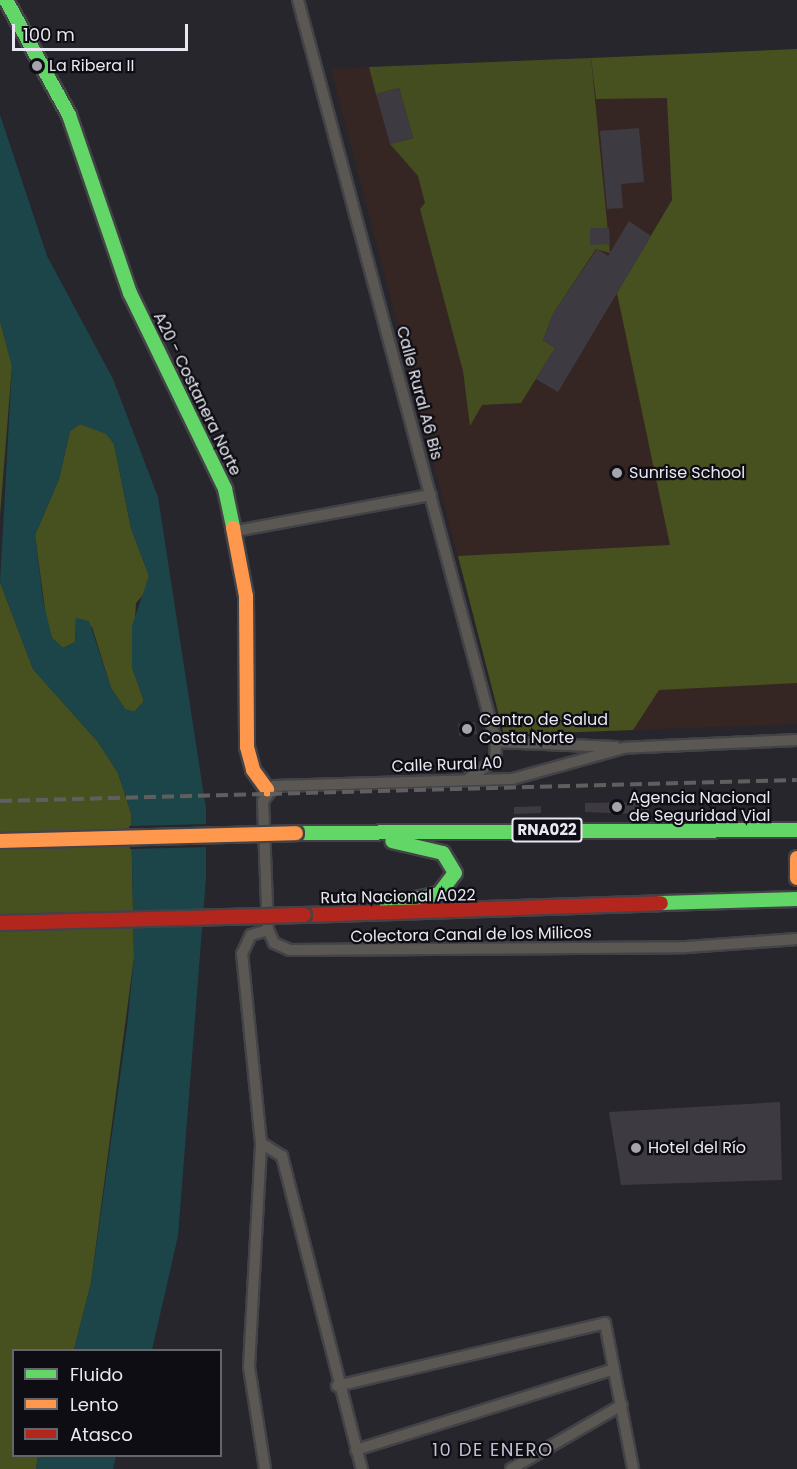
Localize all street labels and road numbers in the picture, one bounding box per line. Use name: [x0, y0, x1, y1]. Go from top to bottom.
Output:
street label: A20 - Costanera Norte: [149, 309, 245, 479]
street label: Calle Rural A6 Bis: [392, 324, 446, 462]
street label: Calle Rural A0: [391, 753, 503, 777]
road number: RNA022: [511, 818, 583, 842]
street label: Ruta Nacional A022: [320, 886, 476, 908]
street label: Colectora Canal de los Milicos: [350, 923, 592, 947]

